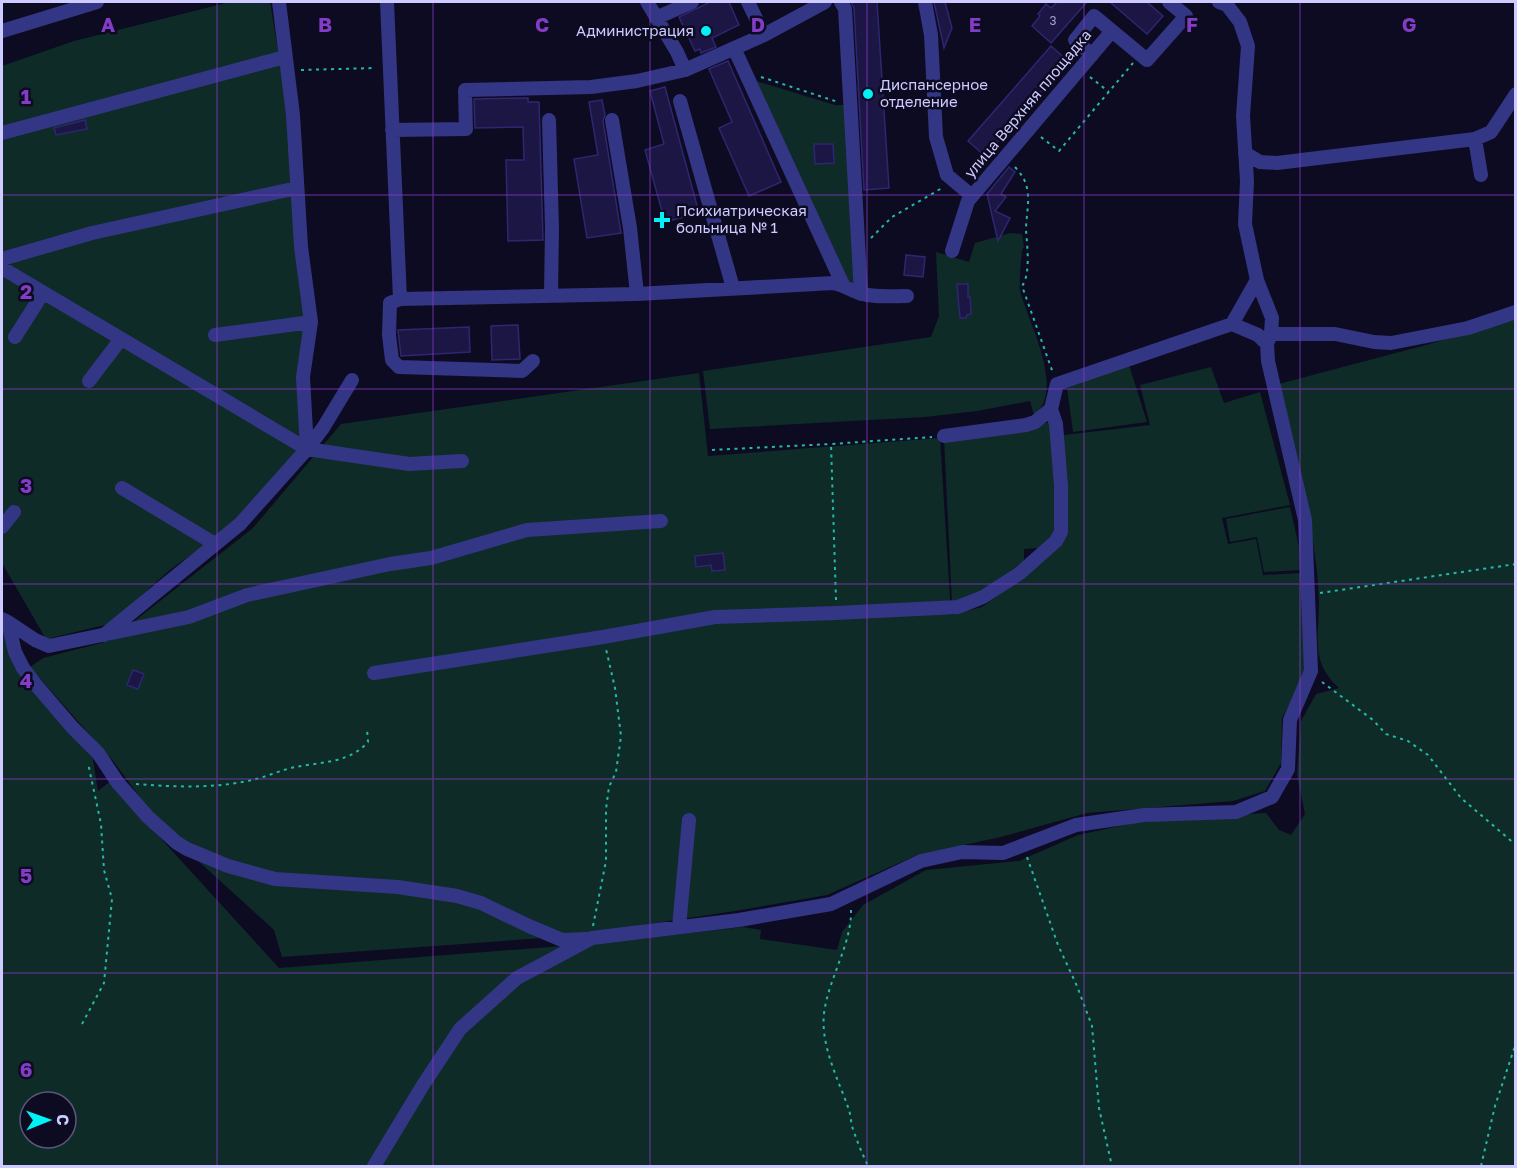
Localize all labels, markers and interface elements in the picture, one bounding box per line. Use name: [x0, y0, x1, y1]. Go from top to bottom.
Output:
text: A: [101, 12, 115, 36]
text: B: [318, 12, 332, 36]
text: C: [535, 12, 549, 36]
text: D: [751, 12, 765, 36]
text: E: [969, 12, 981, 36]
text: F: [1186, 12, 1198, 36]
text: G: [1402, 12, 1416, 36]
house number: 3: [1049, 13, 1057, 28]
place label: Администрация: [576, 21, 694, 39]
marker: Администрация: [699, 24, 713, 38]
street label: улица Верхняя площадка: [960, 26, 1094, 181]
place label: Диспансерное отделение: [880, 75, 988, 110]
text: 1: [21, 84, 31, 108]
marker: Диспансерное отделение: [861, 87, 875, 101]
place label: Психиатрическая больница № 1: [676, 201, 807, 236]
marker: Психиатрическая больница № 1: [653, 211, 671, 229]
text: 2: [20, 279, 32, 303]
text: 3: [20, 473, 32, 497]
text: 4: [20, 668, 32, 692]
text: 5: [20, 863, 32, 887]
text: 6: [20, 1057, 32, 1081]
north arrow: [18, 1090, 78, 1150]
text: С: [53, 1114, 73, 1126]

